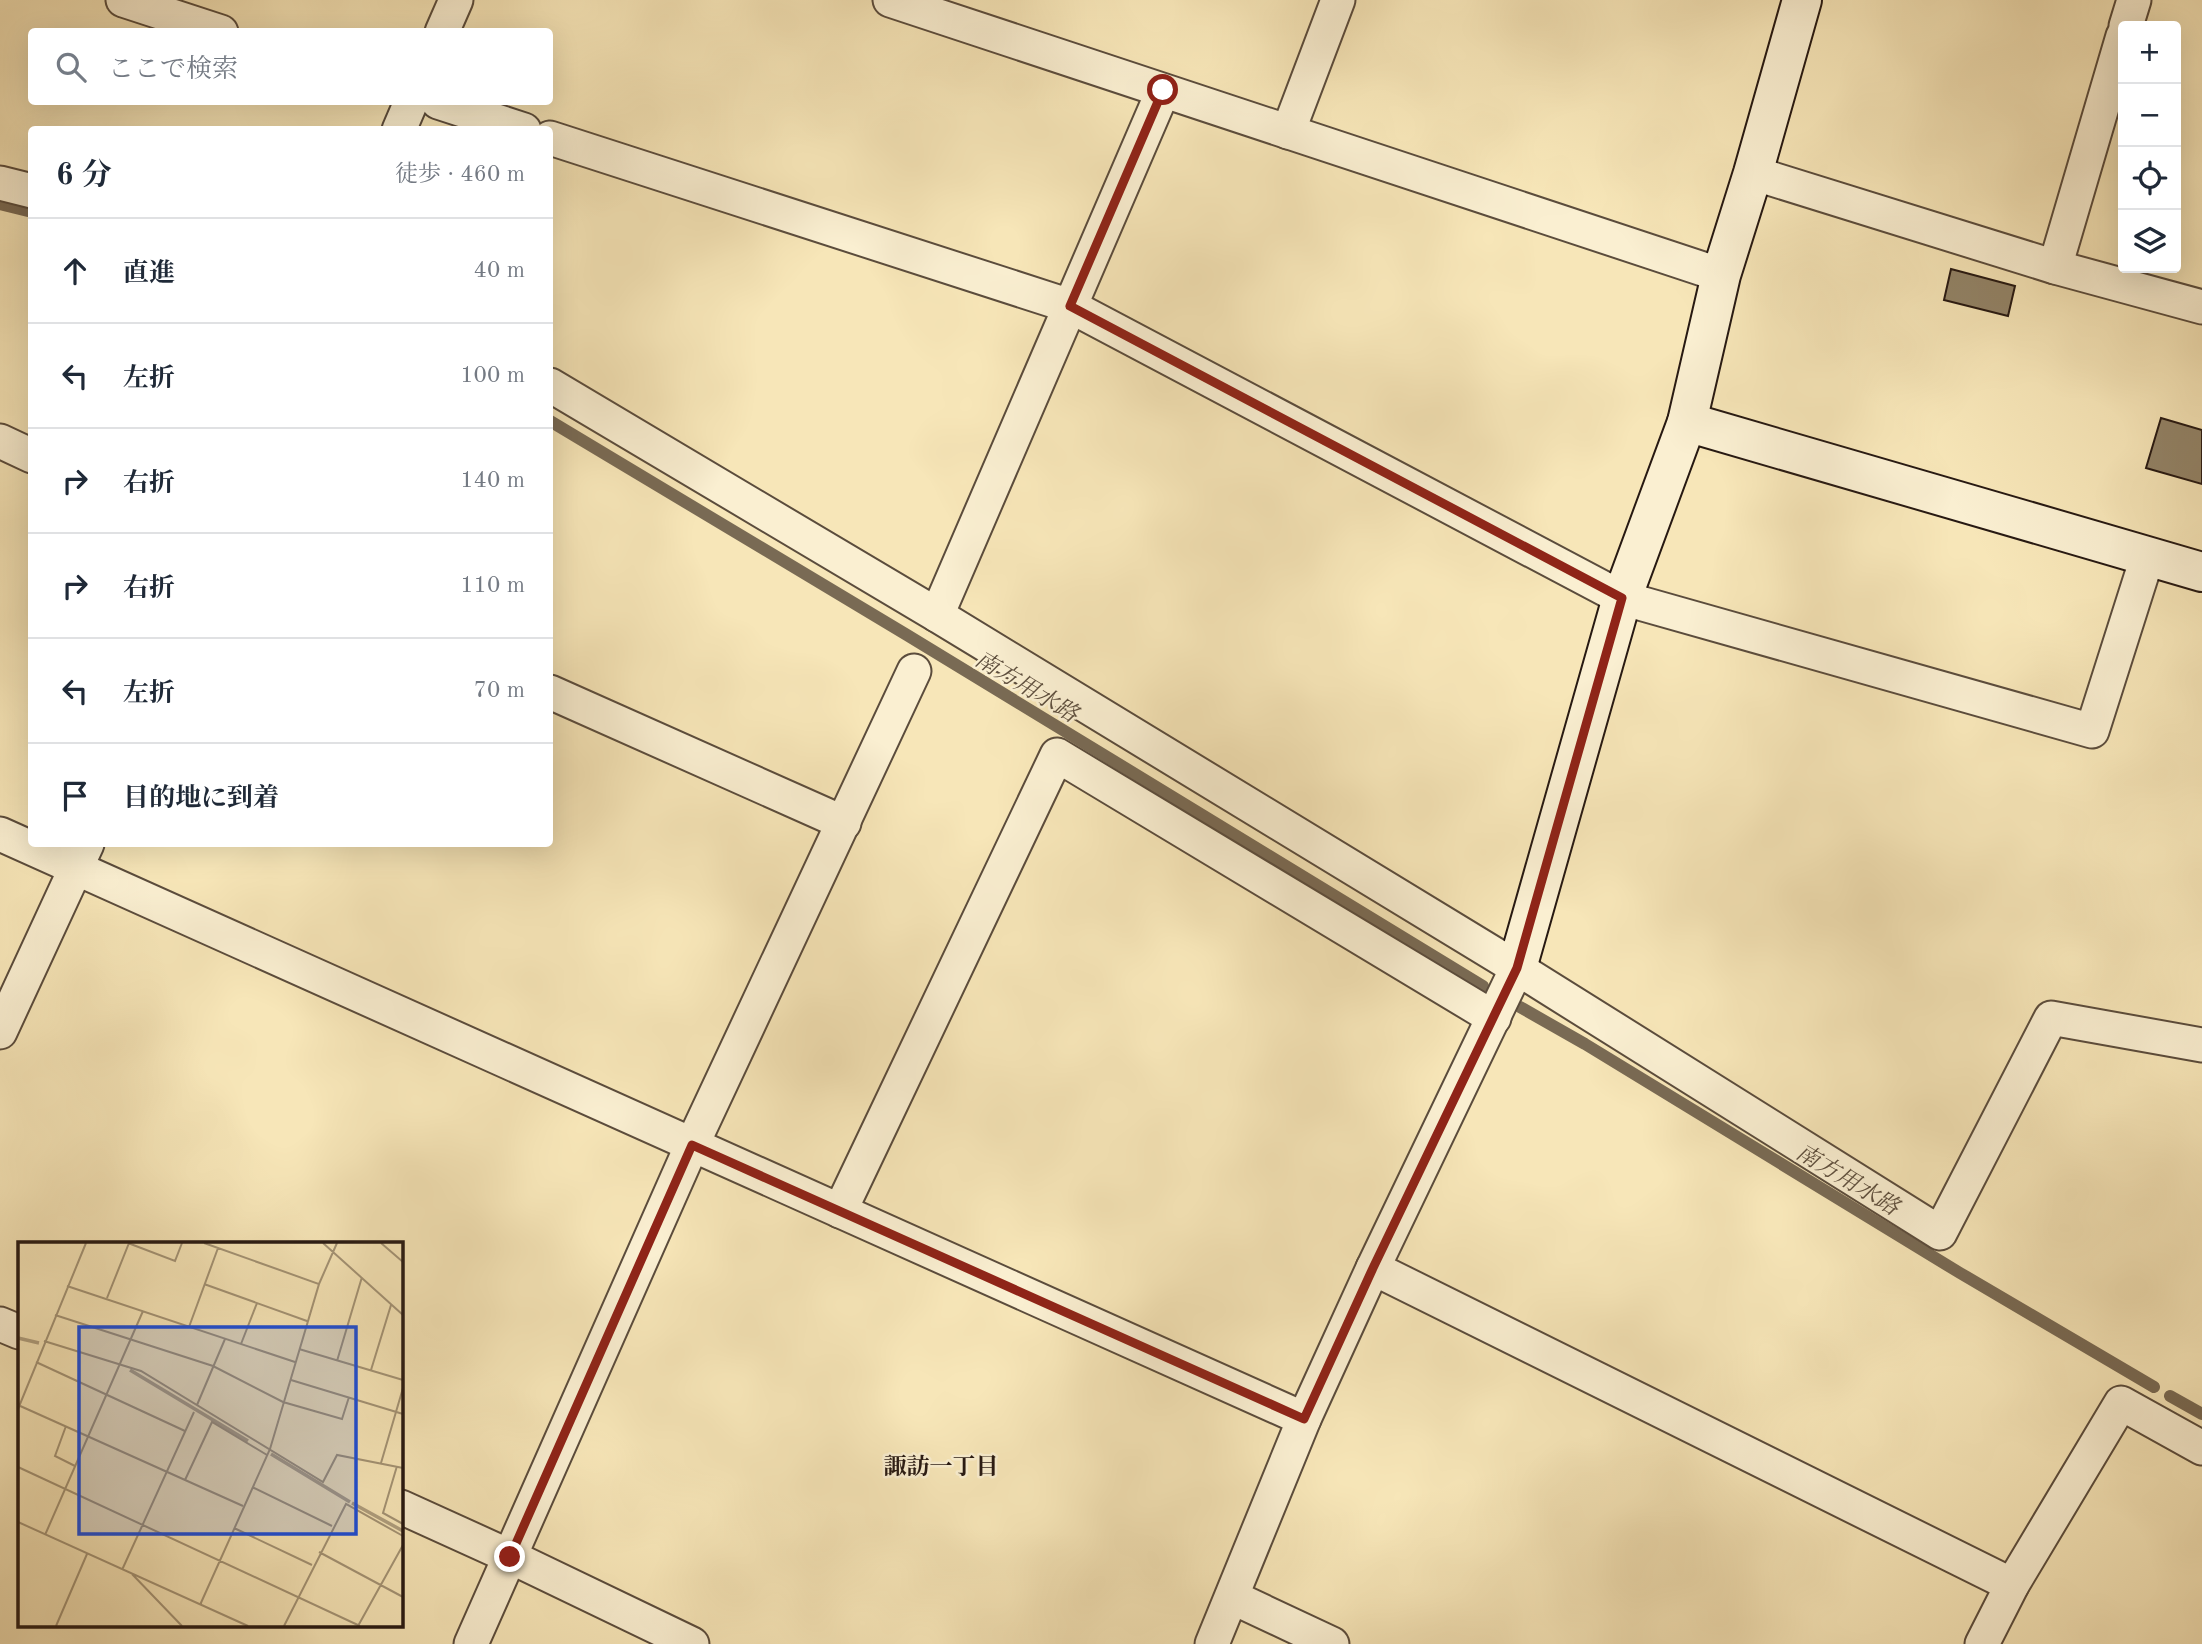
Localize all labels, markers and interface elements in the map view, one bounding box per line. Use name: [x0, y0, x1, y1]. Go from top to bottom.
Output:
map controls: [2118, 21, 2181, 273]
button: +: [2118, 21, 2181, 84]
search box: [28, 28, 553, 105]
icon: search: [52, 48, 90, 86]
text: ここで検索: [108, 57, 238, 83]
route start: [1147, 74, 1178, 105]
button: −: [2118, 84, 2181, 147]
button: locate: [2118, 147, 2181, 210]
text: 6 分: [56, 161, 112, 191]
text: 徒歩 · 460 m: [395, 163, 525, 186]
button: layers: [2118, 210, 2181, 273]
icon: ahead: [56, 252, 94, 290]
text: 40 m: [474, 259, 525, 282]
text: 直進: [123, 261, 175, 287]
icon: left: [56, 357, 94, 395]
text: 100 m: [460, 364, 525, 387]
text: 左折: [123, 366, 175, 392]
icon: right: [56, 462, 94, 500]
text: 140 m: [460, 469, 525, 492]
text: 右折: [123, 471, 175, 497]
icon: right: [56, 567, 94, 605]
text: 110 m: [460, 574, 525, 597]
text: 右折: [123, 576, 175, 602]
water label: 南方用水路: [971, 646, 1084, 728]
icon: left: [56, 672, 94, 710]
text: 70 m: [474, 679, 525, 702]
text: 左折: [123, 681, 175, 707]
icon: arrive: [56, 777, 94, 815]
text: 目的地に到着: [123, 786, 279, 812]
water label: 南方用水路: [1792, 1139, 1905, 1221]
inset map: [18, 1242, 402, 1626]
district label: 諏訪一丁目: [884, 1454, 999, 1479]
route end: [494, 1541, 525, 1572]

